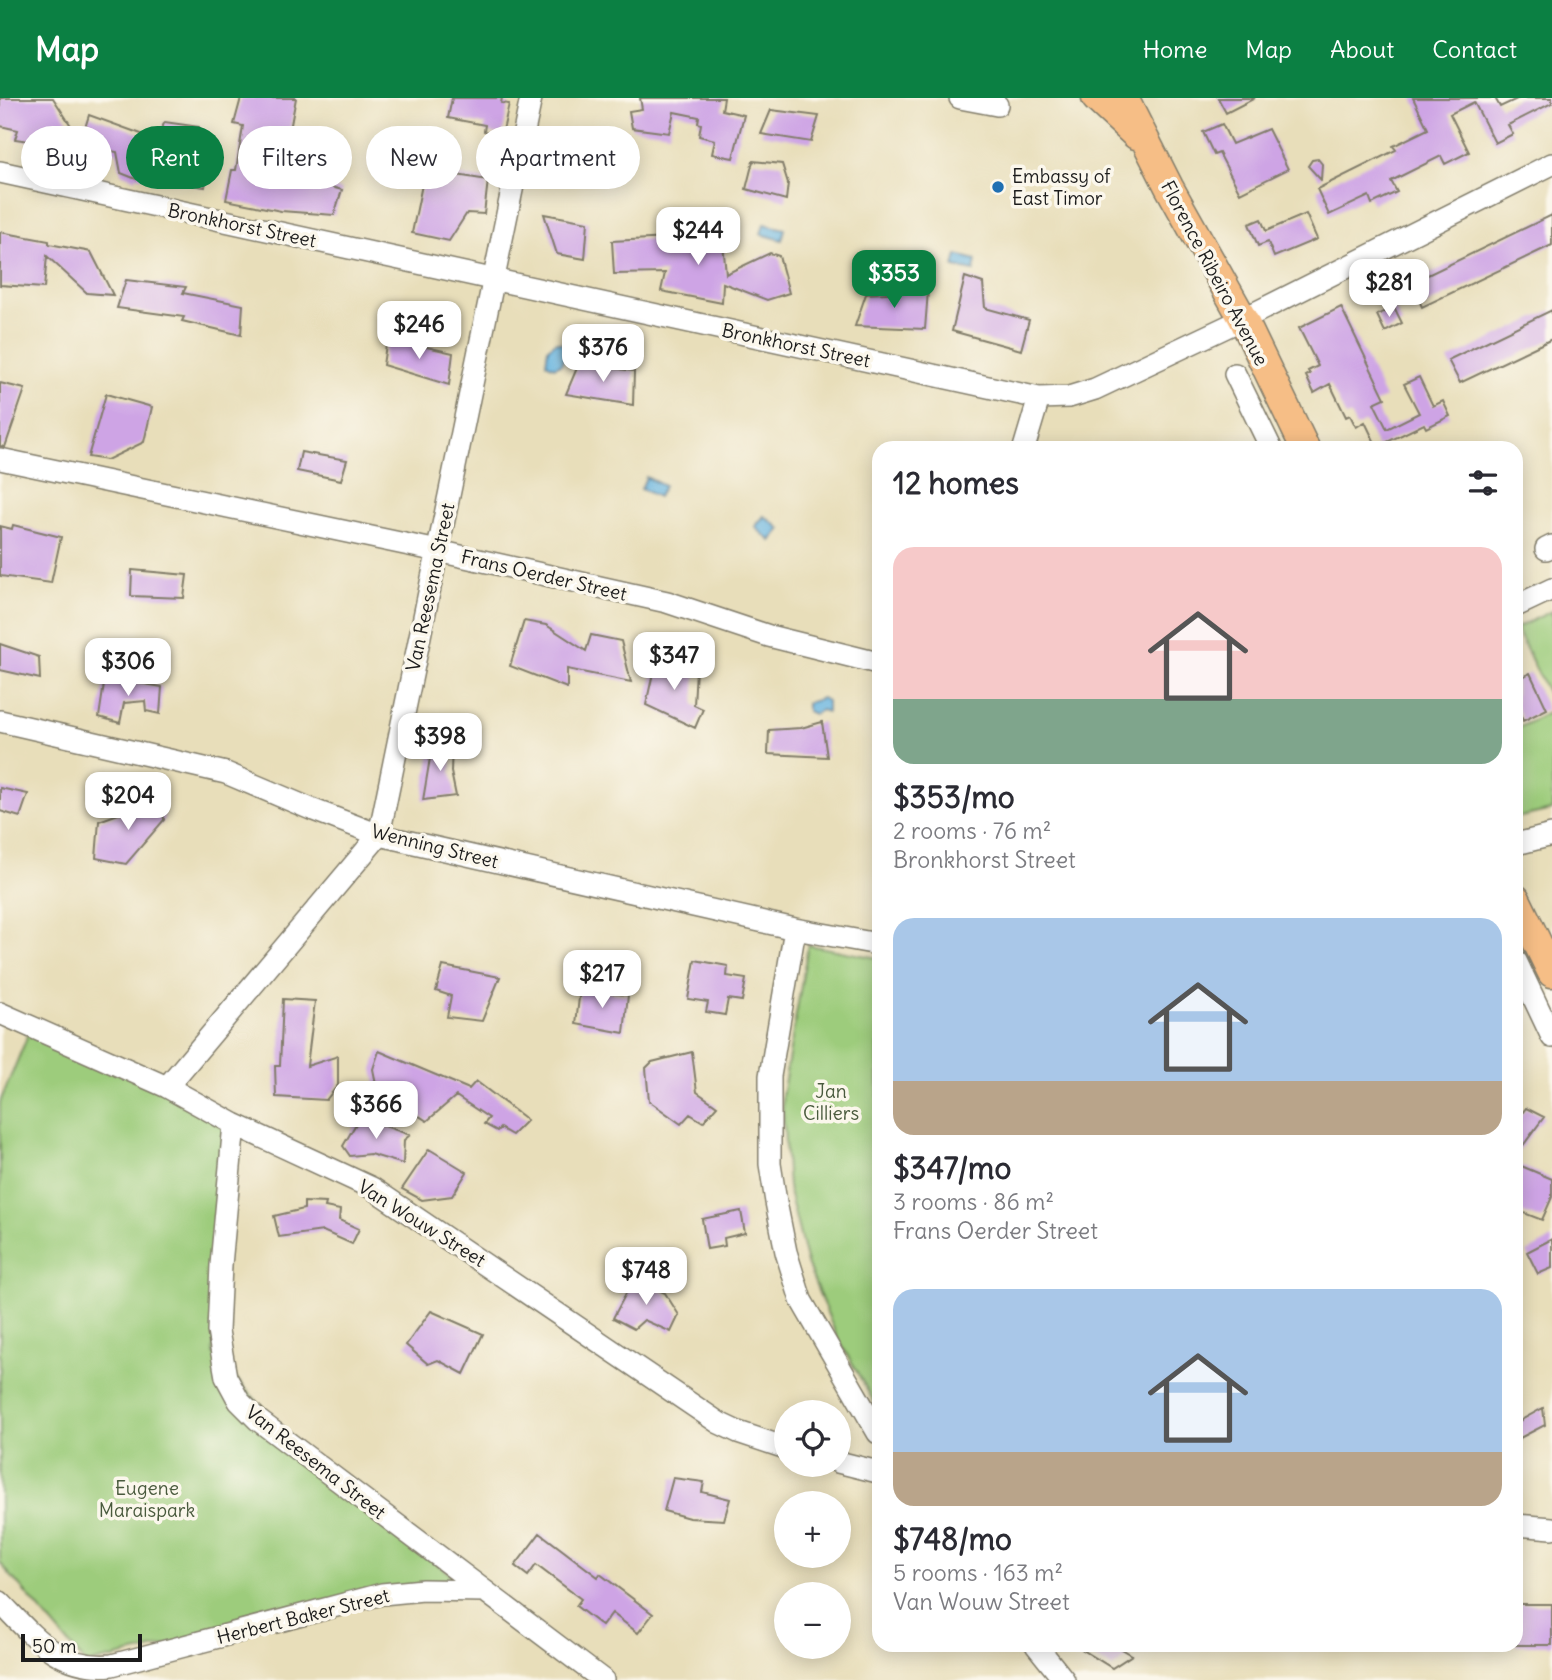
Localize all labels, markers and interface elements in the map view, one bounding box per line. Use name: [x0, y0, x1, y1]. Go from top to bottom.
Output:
text: Map: [35, 28, 99, 70]
text: Home: [1143, 34, 1207, 64]
text: Map: [1245, 34, 1292, 64]
text: About: [1330, 34, 1394, 64]
text: Contact: [1432, 34, 1517, 64]
chip: Buy: [21, 126, 112, 189]
chip: Rent: [126, 126, 224, 189]
chip: Filters: [238, 126, 352, 189]
chip: New: [366, 126, 462, 189]
chip: Apartment: [476, 126, 640, 189]
place label: Embassy of East Timor: [1012, 164, 1111, 210]
street label: Florence Ribeiro Avenue: [1156, 176, 1274, 370]
marker: Embassy of East Timor: [990, 179, 1006, 195]
street label: Bronkhorst Street: [166, 198, 318, 252]
pin: $244: [657, 208, 739, 267]
text: $244: [672, 215, 724, 244]
pin: $353: [853, 250, 935, 310]
text: $353: [868, 258, 920, 287]
pin: $281: [1348, 260, 1430, 319]
text: $281: [1365, 267, 1413, 296]
pin: $246: [378, 302, 460, 361]
text: $246: [393, 309, 445, 338]
street label: Bronkhorst Street: [720, 318, 872, 372]
pin: $376: [562, 324, 644, 384]
text: $376: [578, 332, 628, 361]
text: 12 homes: [893, 464, 1019, 502]
icon: filters: [1464, 464, 1502, 502]
street label: Van Reesema Street: [400, 501, 460, 673]
street label: Frans Oerder Street: [459, 544, 629, 606]
icon: home: [1135, 593, 1261, 719]
pin: $347: [633, 632, 715, 692]
pin: $306: [87, 638, 169, 698]
text: $347: [649, 640, 699, 669]
text: $306: [101, 646, 155, 675]
pin: $398: [399, 714, 481, 773]
text: $398: [414, 721, 466, 750]
pin: $204: [87, 772, 169, 832]
text: $353/mo: [893, 778, 1015, 816]
text: $204: [101, 780, 155, 809]
text: 2 rooms · 76 m²: [893, 816, 1051, 845]
street label: Wenning Street: [369, 819, 501, 873]
text: Bronkhorst Street: [893, 845, 1076, 874]
pin: $217: [561, 950, 643, 1010]
text: $217: [579, 958, 625, 987]
icon: home: [1135, 964, 1261, 1090]
park label: Jan Cilliers: [803, 1079, 859, 1125]
pin: $366: [335, 1082, 417, 1141]
text: $366: [350, 1089, 402, 1118]
text: $347/mo: [893, 1149, 1011, 1187]
street label: Van Wouw Street: [354, 1174, 490, 1272]
text: 3 rooms · 86 m²: [893, 1187, 1054, 1216]
text: Frans Oerder Street: [893, 1216, 1098, 1245]
pin: $748: [605, 1248, 687, 1307]
text: $748: [621, 1255, 671, 1284]
icon: home: [1135, 1335, 1261, 1461]
street label: Van Reesema Street: [241, 1400, 391, 1524]
map controls: [774, 1400, 851, 1659]
button: locate: [774, 1400, 851, 1477]
park label: Eugene Maraispark: [99, 1476, 196, 1522]
button: +: [774, 1491, 851, 1568]
text: $748/mo: [893, 1520, 1012, 1558]
text: 5 rooms · 163 m²: [893, 1558, 1063, 1587]
button: −: [774, 1582, 851, 1659]
street label: Herbert Baker Street: [214, 1583, 392, 1649]
text: Van Wouw Street: [893, 1587, 1070, 1616]
scale bar: [21, 1631, 142, 1663]
text: 50 m: [32, 1634, 77, 1658]

